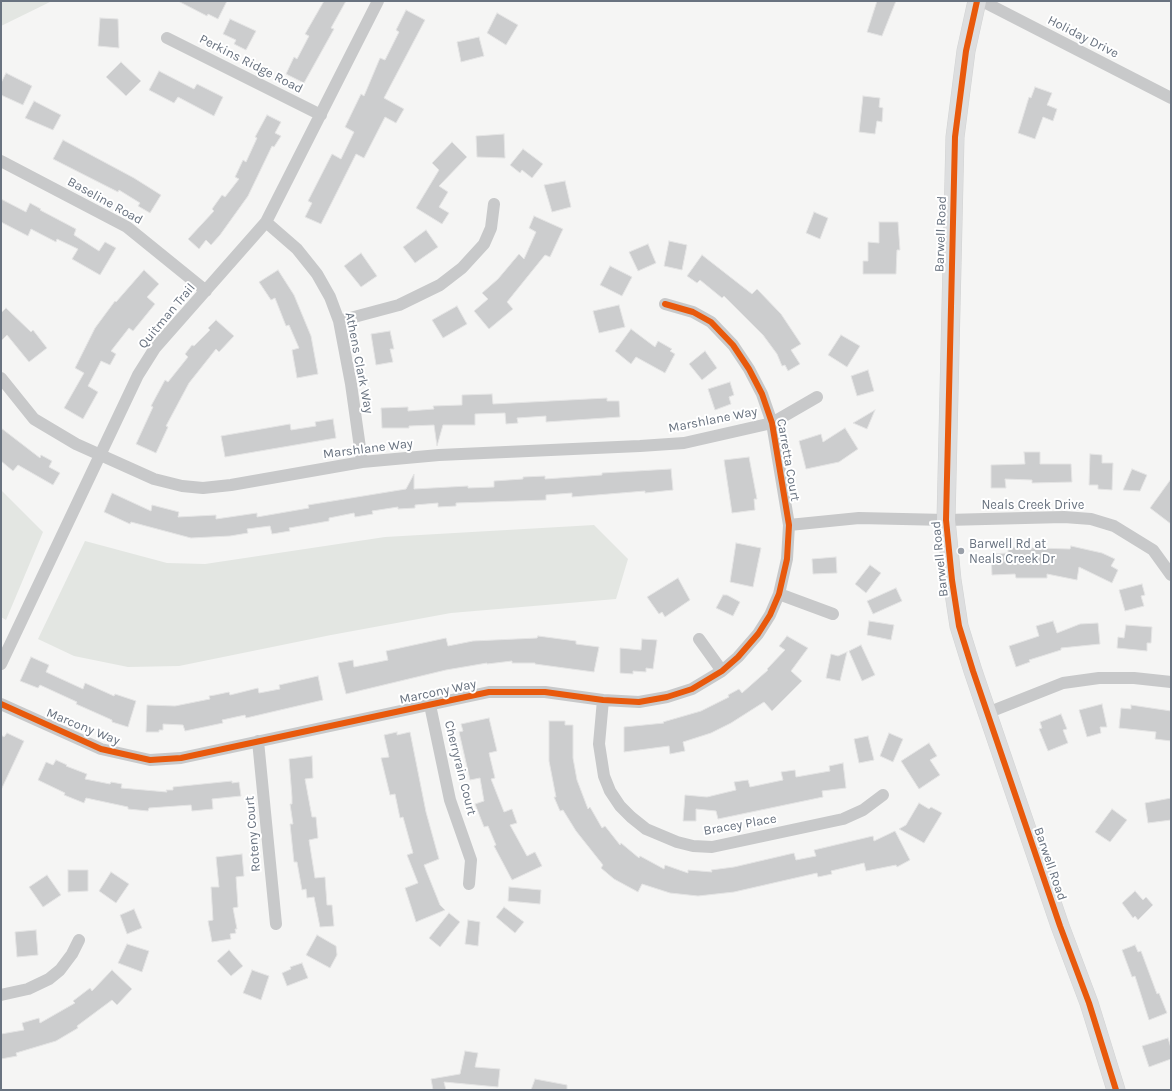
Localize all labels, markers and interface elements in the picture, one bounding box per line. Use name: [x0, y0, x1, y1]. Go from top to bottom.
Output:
street label: Holiday Drive: [1045, 12, 1121, 62]
street label: Perkins Ridge Road: [197, 31, 305, 97]
street label: Baseline Road: [65, 174, 145, 228]
street label: Barwell Road: [932, 196, 950, 272]
street label: Quitman Trail: [135, 280, 199, 352]
street label: Athens Clark Way: [342, 311, 376, 415]
street label: Marshlane Way: [667, 404, 759, 436]
street label: Carretta Court: [773, 417, 803, 503]
street label: Marshlane Way: [322, 436, 414, 462]
street label: Neals Creek Drive: [981, 497, 1085, 513]
street label: Barwell Road: [928, 520, 952, 598]
place label: Barwell Rd at Neals Creek Dr: [969, 536, 1055, 567]
marker: Barwell Rd at Neals Creek Dr: [956, 546, 966, 556]
street label: Marcony Way: [398, 676, 478, 708]
street label: Marcony Way: [44, 705, 122, 749]
street label: Cherryrain Court: [441, 719, 479, 817]
street label: Roteny Court: [242, 795, 264, 873]
street label: Bracey Place: [702, 811, 778, 839]
street label: Barwell Road: [1030, 825, 1070, 903]

